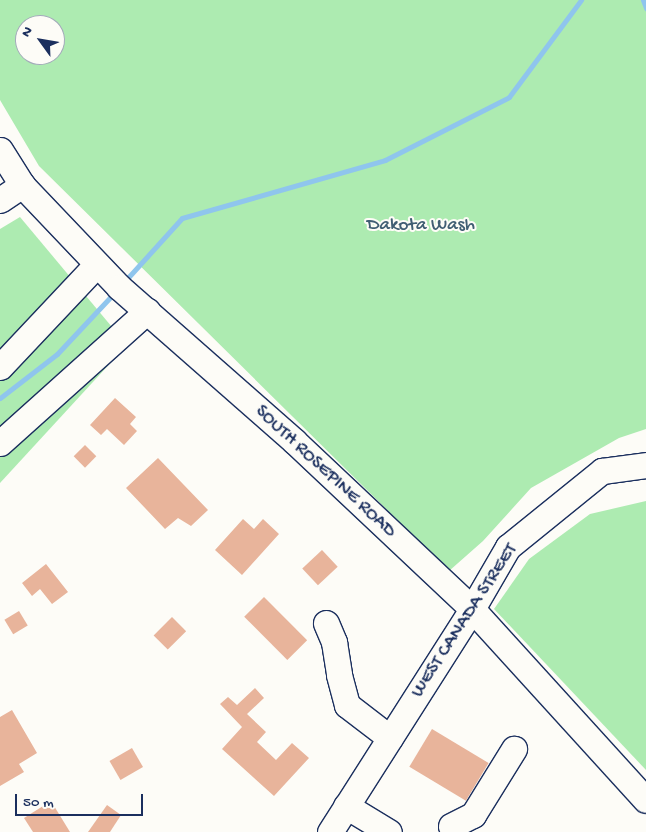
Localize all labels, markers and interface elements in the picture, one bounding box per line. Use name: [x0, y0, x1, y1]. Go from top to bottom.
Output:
north arrow: [15, 15, 65, 65]
text: N: [18, 24, 37, 41]
park label: Dakota Wash: [367, 215, 475, 237]
street label: SOUTH ROSEPINE ROAD: [250, 401, 400, 543]
street label: WEST CANADA STREET: [407, 540, 523, 702]
scale bar: [18, 784, 145, 816]
text: 50 m: [23, 794, 54, 812]

